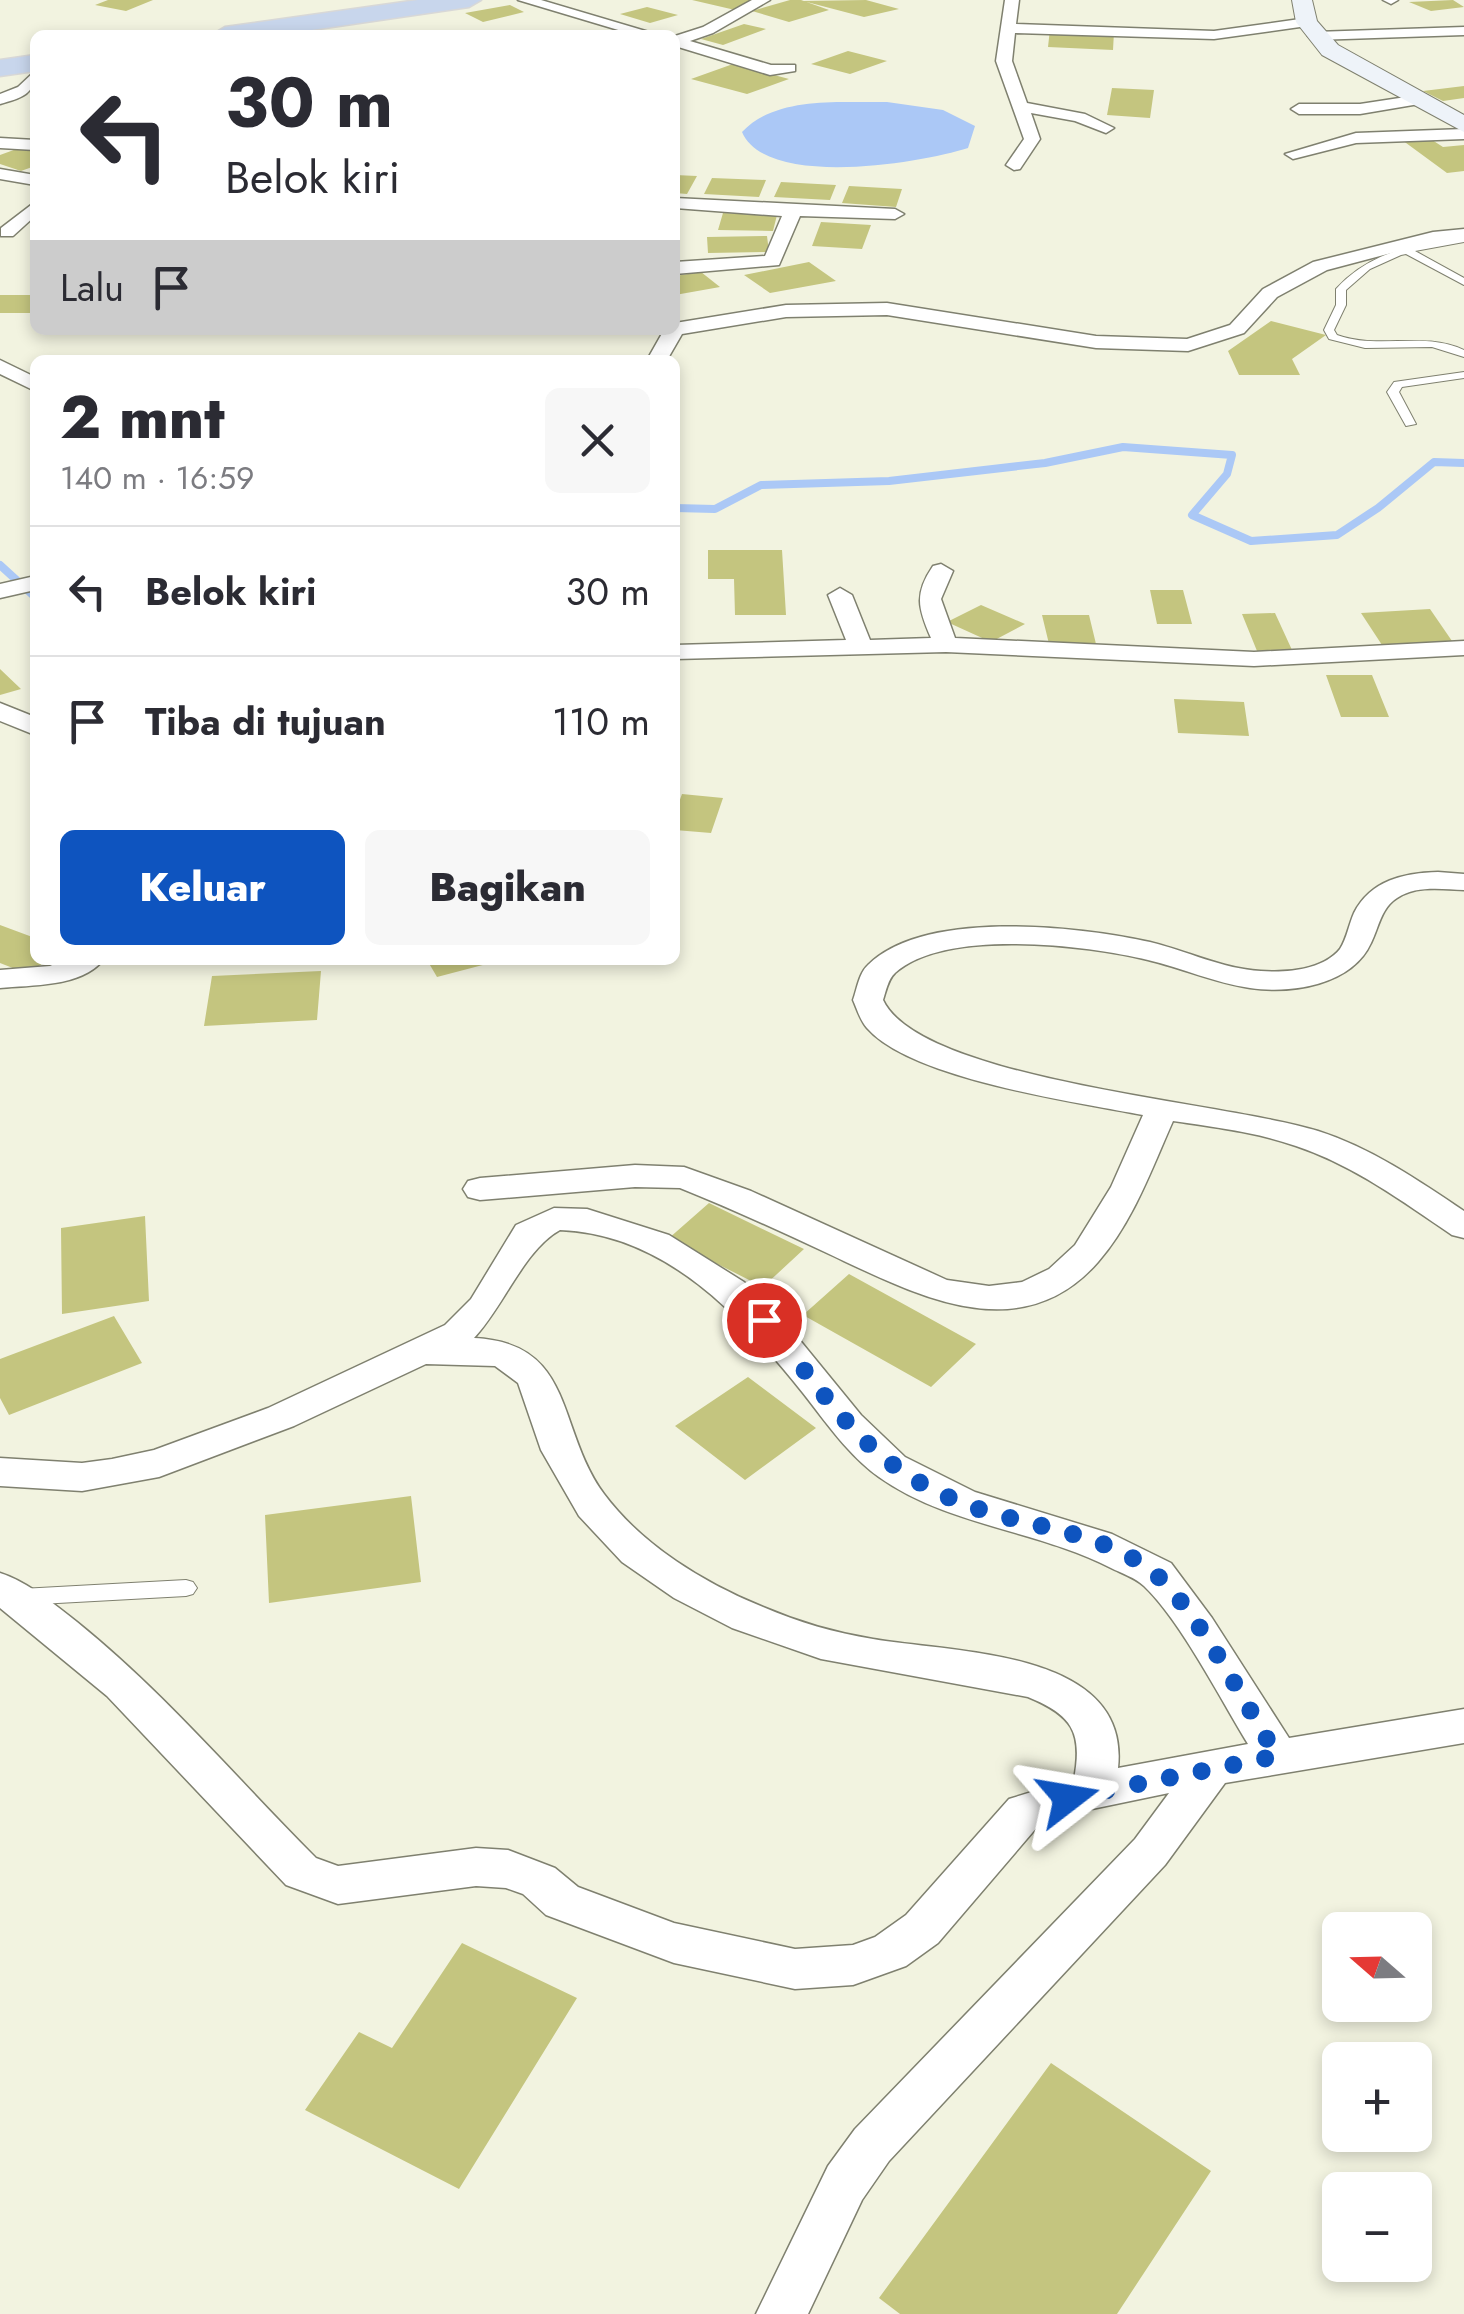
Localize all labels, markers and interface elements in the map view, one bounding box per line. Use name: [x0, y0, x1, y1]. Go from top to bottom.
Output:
text: 30 m: [225, 52, 393, 153]
icon: left: [60, 70, 190, 200]
text: Belok kiri: [225, 145, 400, 210]
text: Lalu: [60, 260, 124, 315]
icon: arrive: [144, 260, 199, 315]
text: 2 mnt: [60, 374, 225, 461]
button: close: [545, 388, 650, 493]
text: 140 m · 16:59: [60, 455, 255, 501]
icon: left: [60, 564, 115, 619]
text: Belok kiri: [145, 564, 317, 619]
text: 30 m: [565, 564, 650, 619]
icon: arrive: [60, 694, 115, 749]
text: Tiba di tujuan: [145, 694, 386, 749]
text: 110 m: [552, 694, 650, 749]
button: Keluar: [60, 830, 345, 945]
button: Bagikan: [365, 830, 650, 945]
pin: [722, 1278, 807, 1363]
icon: arrive: [737, 1293, 792, 1348]
position arrow: [1016, 1746, 1120, 1850]
north arrow: [1322, 1912, 1432, 2022]
map controls: [1322, 1912, 1432, 2282]
button: +: [1322, 2042, 1432, 2152]
button: −: [1322, 2172, 1432, 2282]

